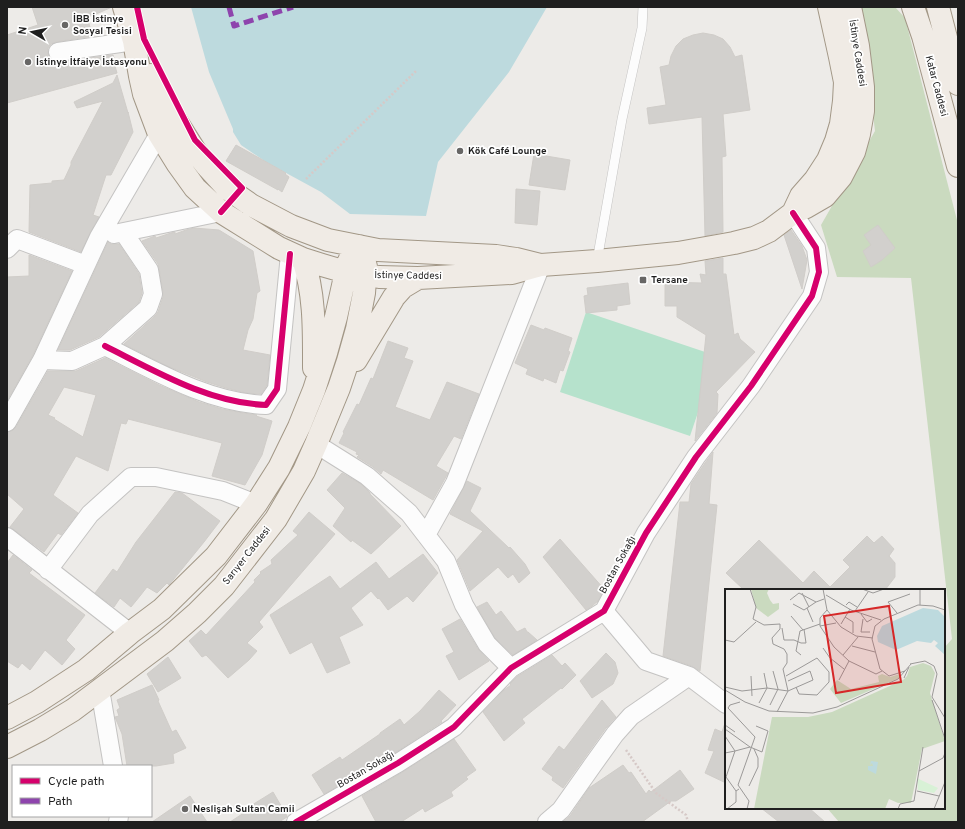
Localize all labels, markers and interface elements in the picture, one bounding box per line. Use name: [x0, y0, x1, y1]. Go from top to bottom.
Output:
north arrow: [12, 12, 52, 52]
place label: İBB İstinye Sosyal Tesisi: [73, 12, 132, 38]
street label: İstinye Caddesi: [845, 19, 869, 87]
marker: İBB İstinye Sosyal Tesisi: [60, 20, 70, 30]
text: N: [16, 26, 31, 36]
street label: Katar Caddesi: [922, 54, 950, 118]
place label: İstinye İtfaiye İstasyonu: [36, 55, 147, 69]
marker: İstinye İtfaiye İstasyonu: [23, 57, 33, 67]
place label: Kök Café Lounge: [468, 145, 547, 158]
marker: Kök Café Lounge: [455, 146, 465, 156]
street label: İstinye Caddesi: [374, 269, 442, 283]
place label: Tersane: [651, 274, 688, 287]
marker: Tersane: [638, 275, 648, 285]
street label: Sarıyer Caddesi: [220, 524, 274, 588]
street label: Bostan Sokağı: [597, 534, 639, 596]
inset map: [725, 589, 945, 809]
street label: Bostan Sokağı: [335, 748, 397, 792]
legend: [12, 765, 152, 817]
text: Cycle path: [48, 774, 105, 790]
text: Path: [48, 794, 73, 810]
place label: Neslişah Sultan Camii: [193, 803, 295, 816]
marker: Neslişah Sultan Camii: [180, 804, 190, 814]

